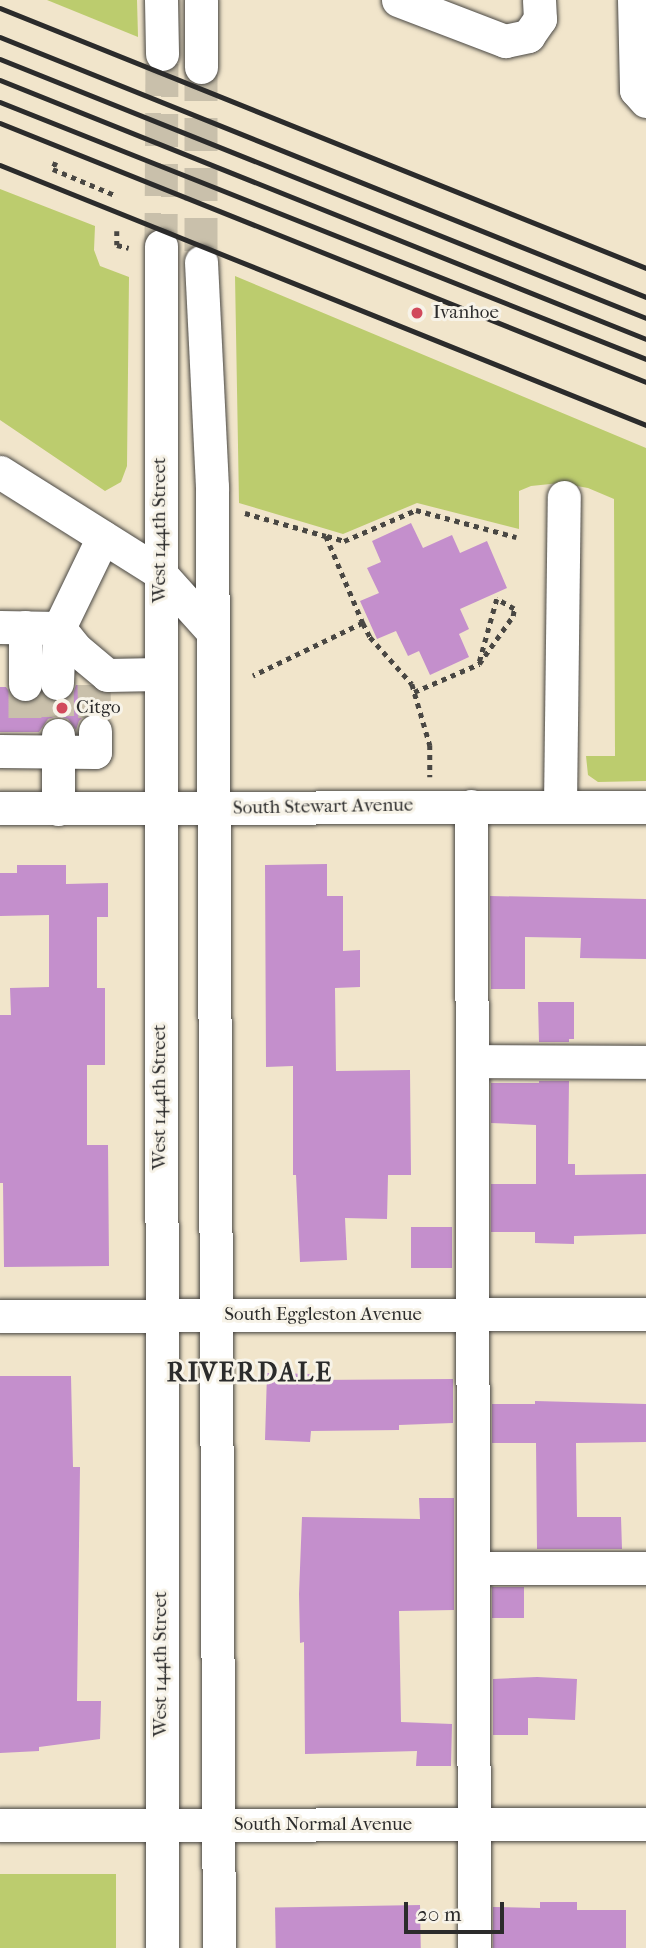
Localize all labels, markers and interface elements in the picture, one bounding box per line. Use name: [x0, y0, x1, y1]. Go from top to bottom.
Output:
place label: Ivanhoe: [433, 302, 499, 324]
marker: Ivanhoe: [407, 303, 427, 323]
street label: West 144th Street: [149, 457, 171, 603]
place label: Citgo: [76, 697, 121, 719]
marker: Citgo: [54, 700, 70, 716]
street label: South Stewart Avenue: [233, 794, 413, 820]
street label: West 144th Street: [149, 1024, 171, 1170]
street label: South Eggleston Avenue: [224, 1304, 422, 1326]
district label: RIVERDALE: [168, 1357, 332, 1389]
street label: West 144th Street: [150, 1591, 172, 1737]
street label: South Normal Avenue: [234, 1814, 412, 1836]
scale bar: [408, 1888, 508, 1932]
text: 20 m: [417, 1902, 461, 1926]

